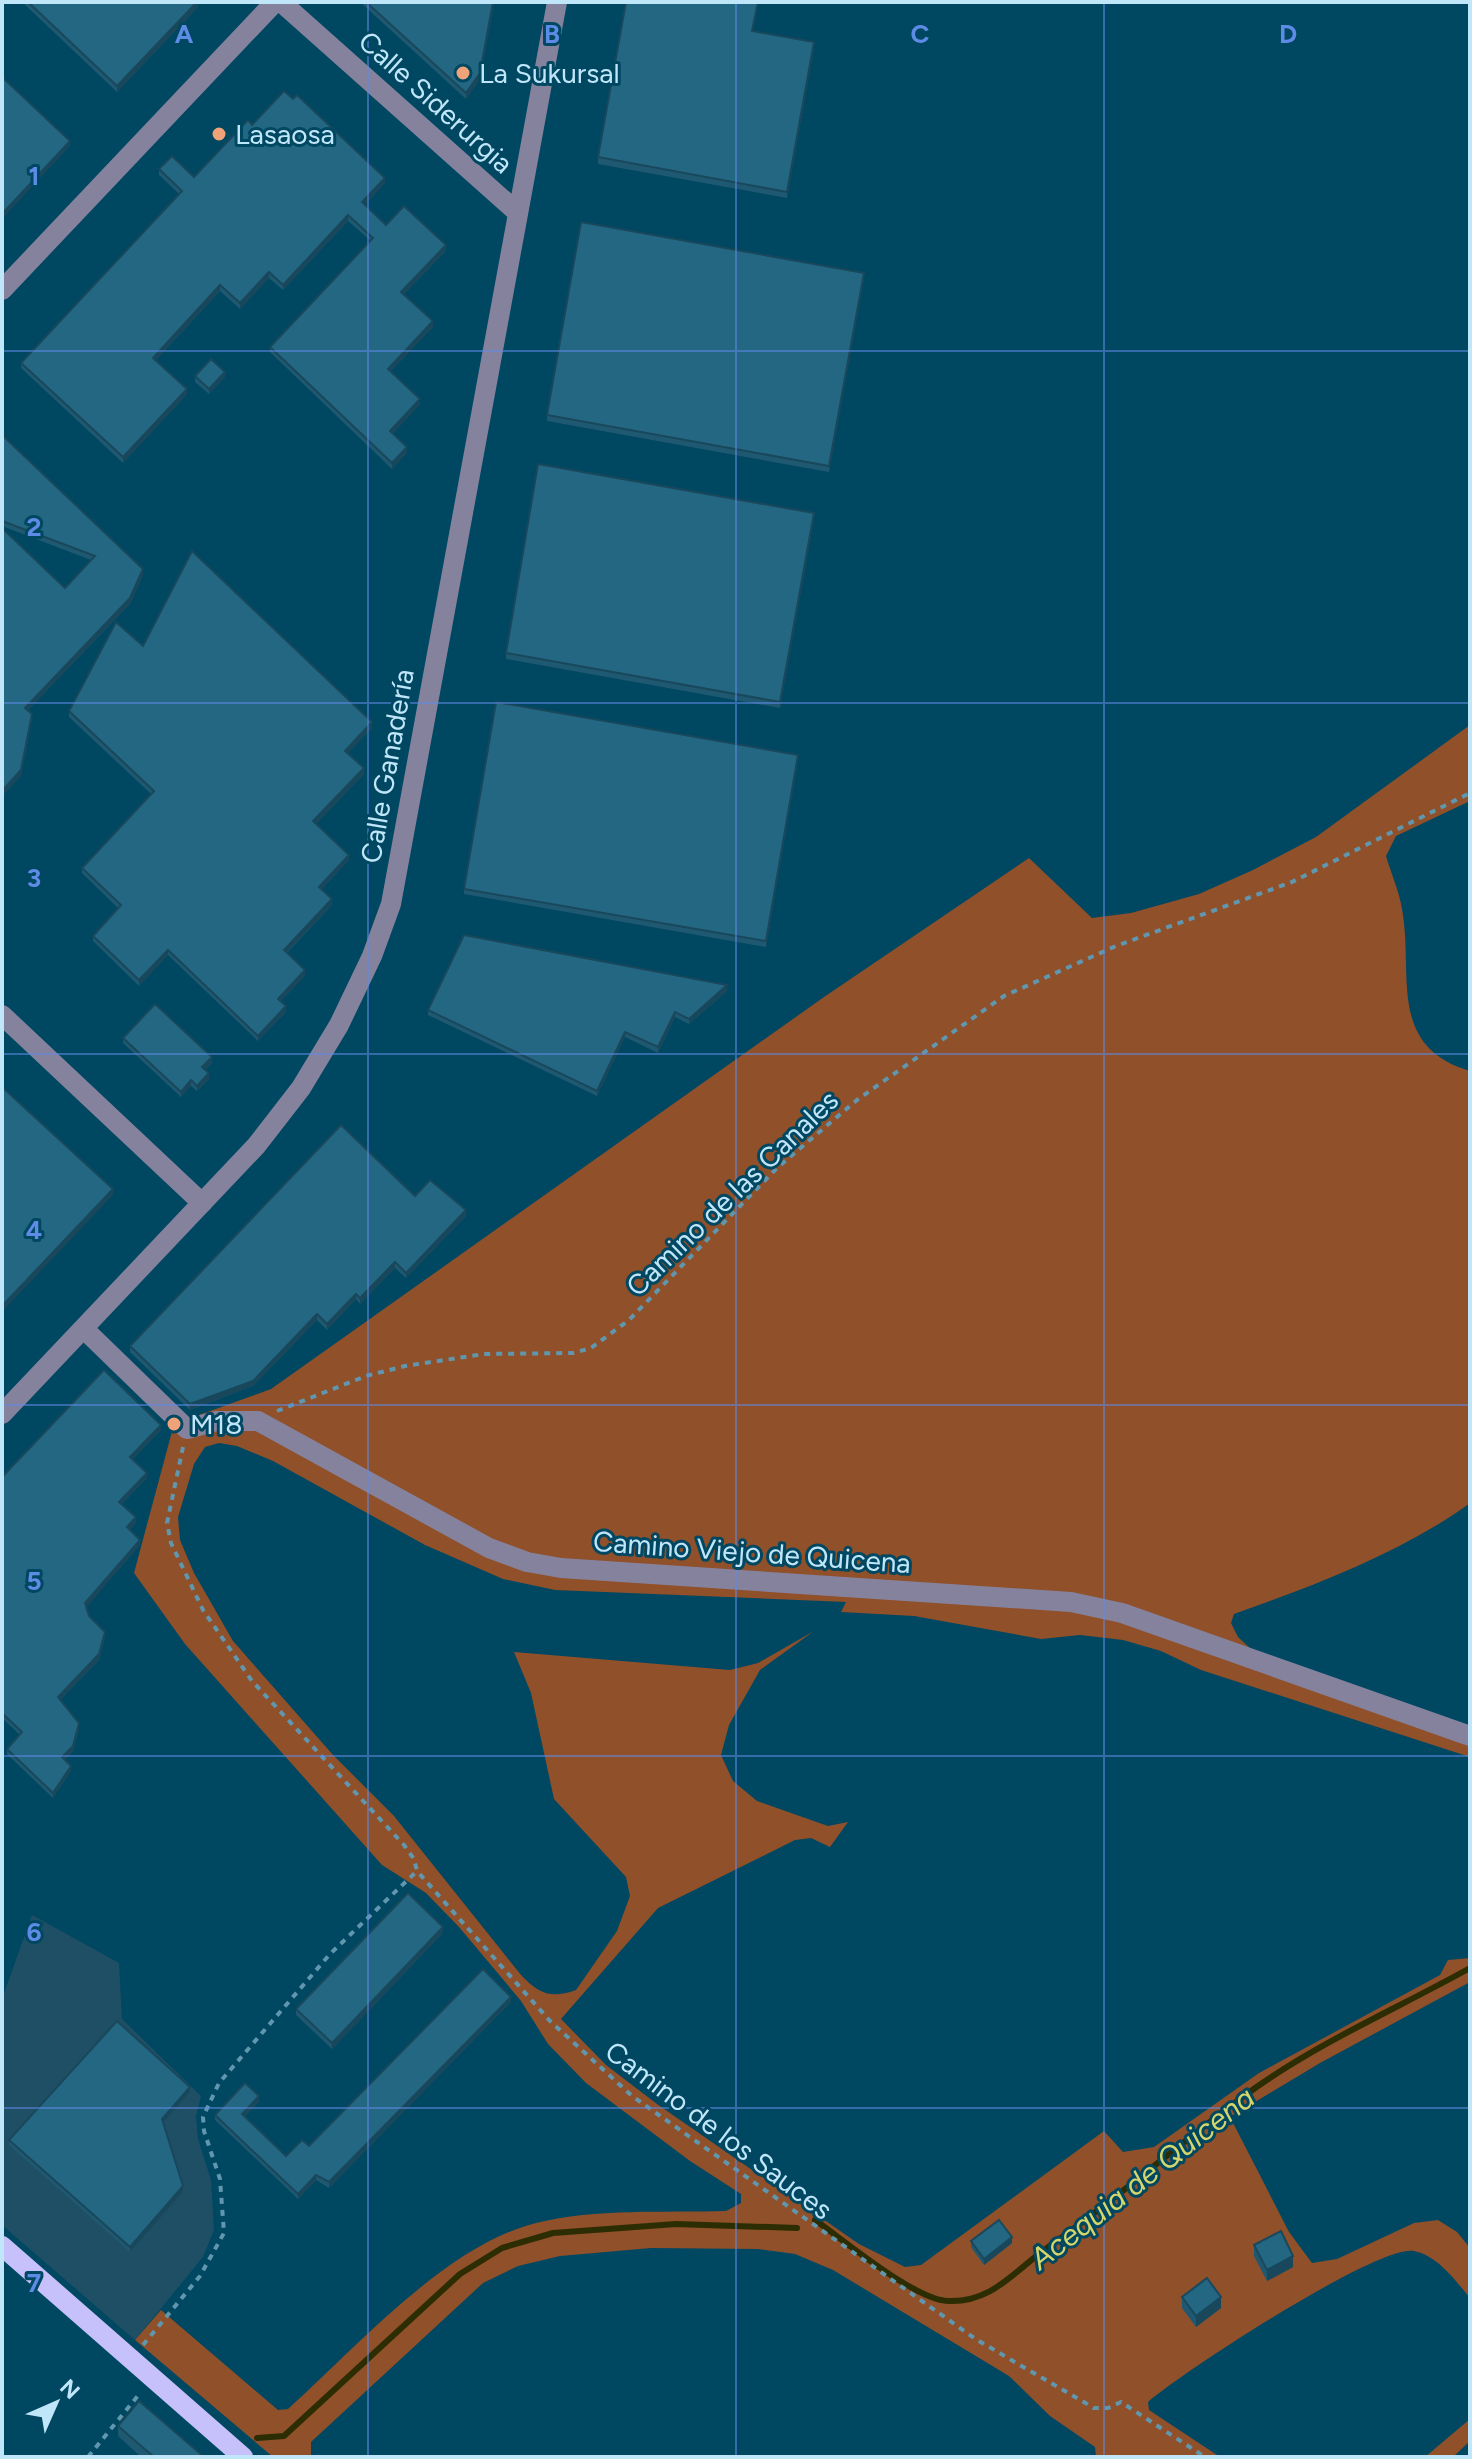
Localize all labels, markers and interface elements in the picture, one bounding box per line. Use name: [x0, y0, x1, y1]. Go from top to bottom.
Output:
text: A: [175, 18, 194, 50]
text: B: [544, 18, 560, 50]
text: C: [911, 18, 930, 50]
text: D: [1279, 18, 1297, 50]
street label: Calle Siderurgia: [352, 24, 520, 180]
place label: La Sukursal: [479, 56, 620, 90]
marker: La Sukursal: [454, 64, 472, 82]
place label: Lasaosa: [235, 117, 335, 151]
marker: Lasaosa: [210, 125, 228, 143]
text: 1: [29, 160, 39, 192]
text: 2: [26, 511, 42, 543]
street label: Calle Ganadería: [353, 666, 421, 866]
text: 3: [27, 862, 41, 894]
street label: Camino de las Canales: [619, 1083, 845, 1303]
text: 4: [26, 1214, 42, 1246]
place label: M18: [190, 1407, 242, 1441]
marker: M18: [165, 1415, 183, 1433]
street label: Camino Viejo de Quicena: [592, 1524, 912, 1580]
text: 5: [26, 1565, 42, 1597]
text: 6: [26, 1916, 42, 1948]
street label: Camino de los Sauces: [599, 2034, 839, 2226]
water label: Acequia de Quicena: [1021, 2079, 1262, 2278]
text: 7: [27, 2267, 41, 2299]
north arrow: [16, 2363, 96, 2443]
text: N: [54, 2374, 85, 2405]

